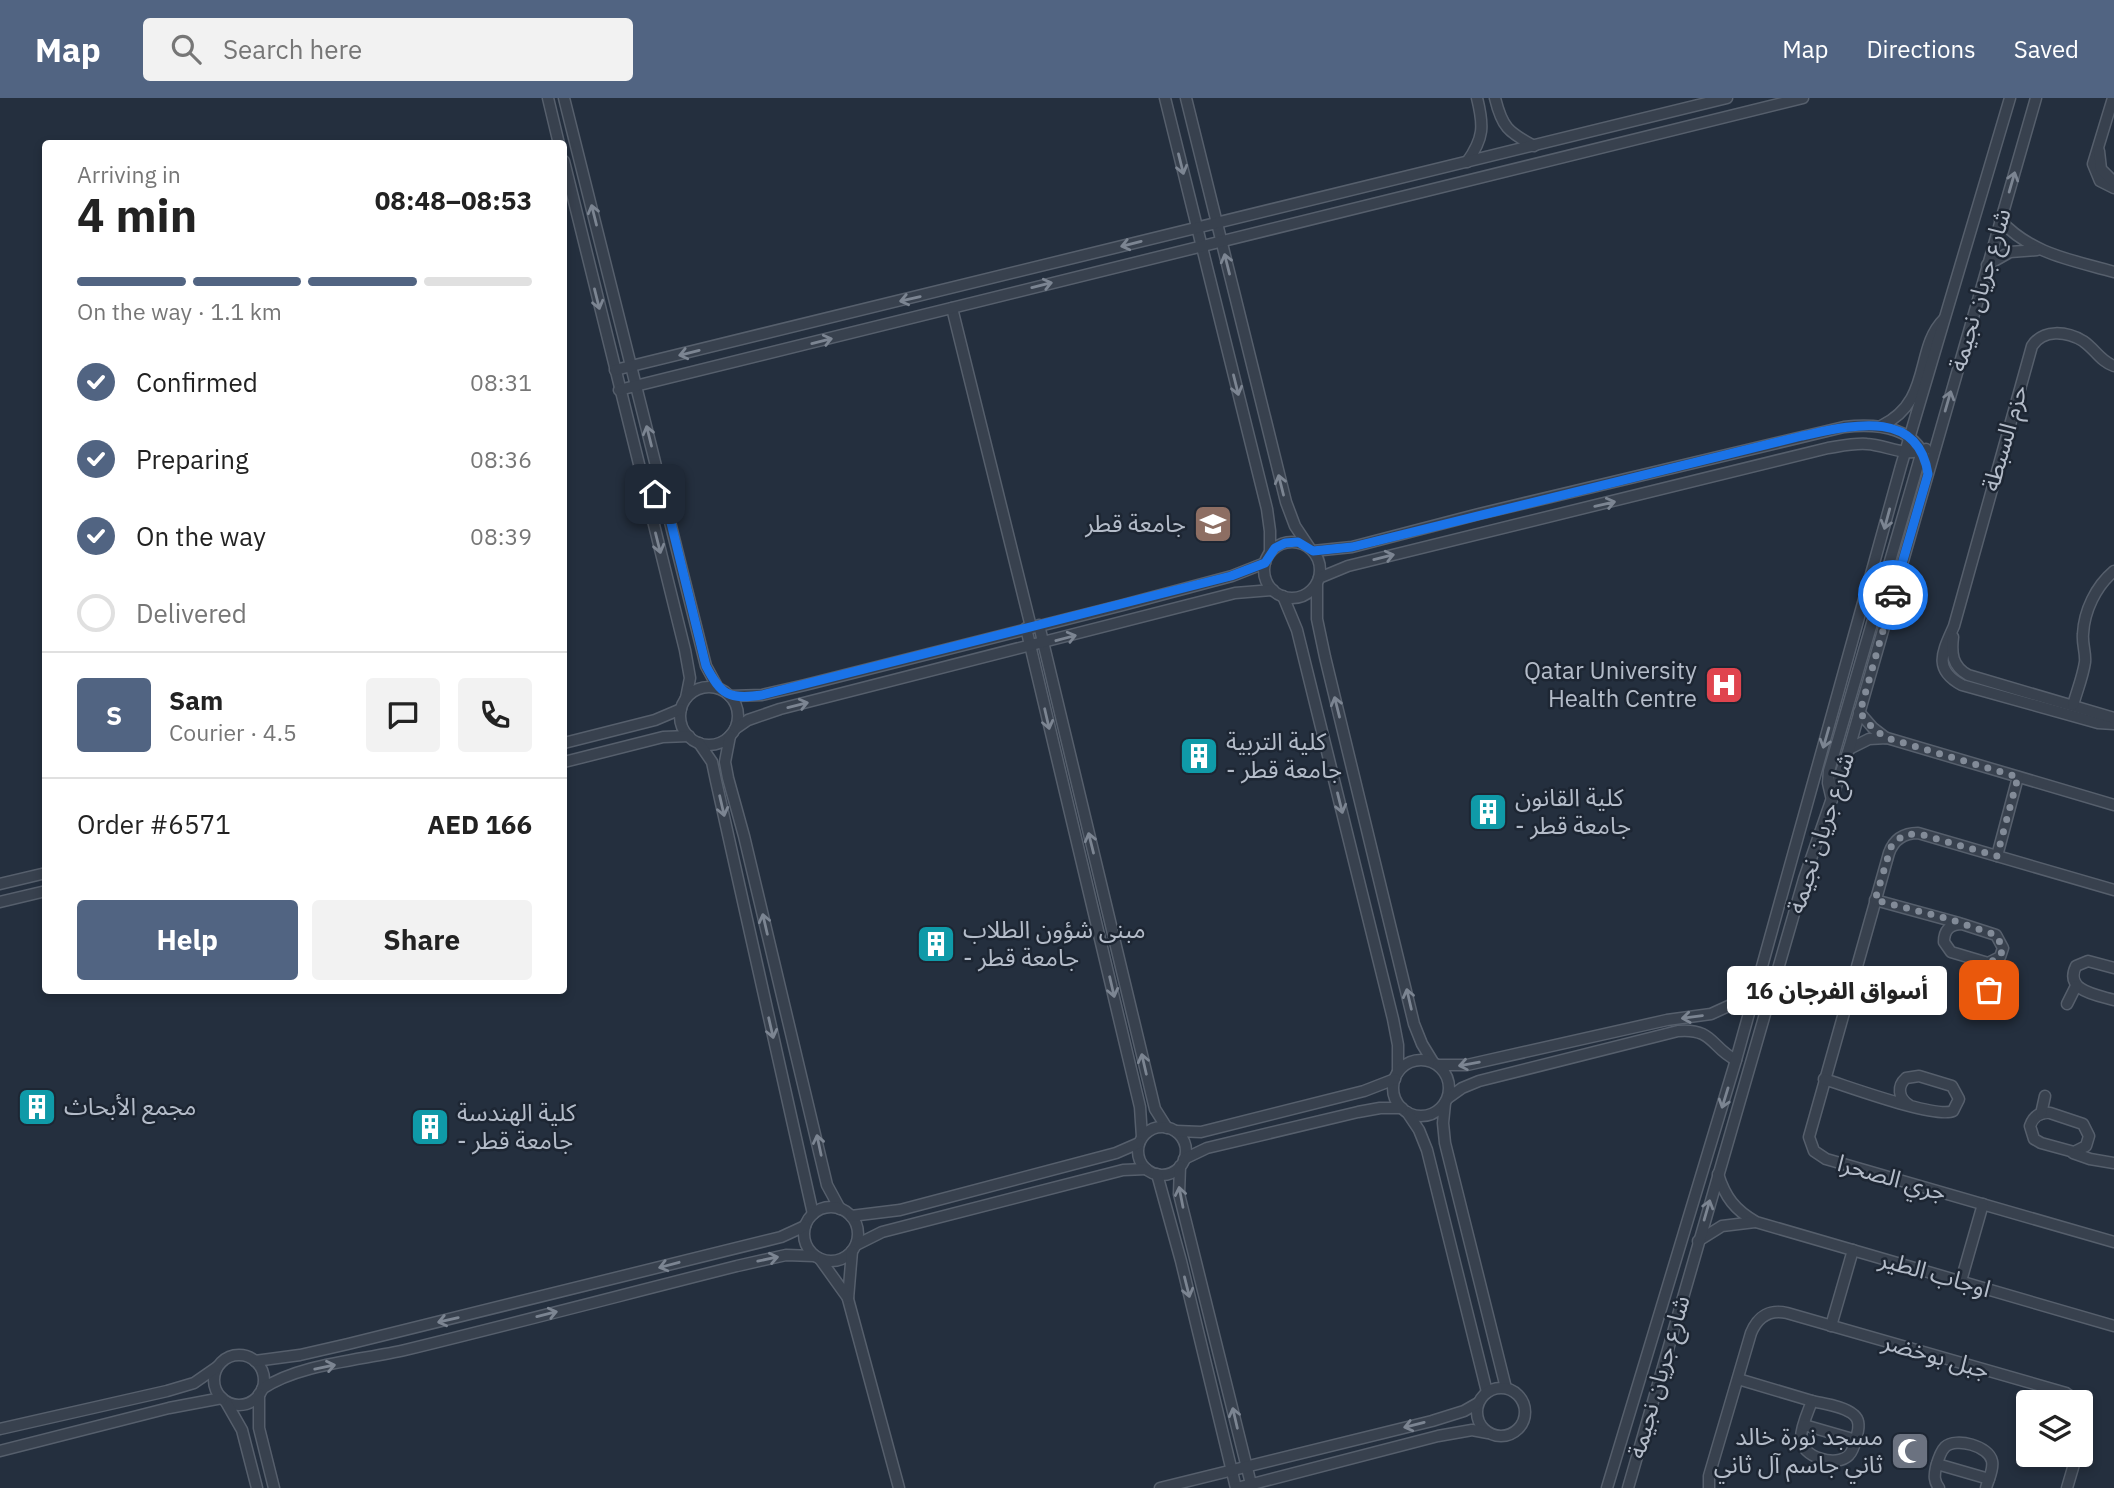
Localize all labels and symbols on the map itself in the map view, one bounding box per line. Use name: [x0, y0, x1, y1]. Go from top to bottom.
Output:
one-way arrow: [1175, 152, 1189, 175]
one-way arrow: [2006, 172, 2019, 194]
one-way arrow: [586, 204, 600, 227]
street label: شارع جريان نجيمة: [1941, 205, 2019, 375]
one-way arrow: [1120, 238, 1143, 251]
one-way arrow: [1220, 254, 1233, 276]
one-way arrow: [1031, 278, 1053, 291]
one-way arrow: [591, 287, 604, 310]
one-way arrow: [899, 293, 922, 306]
one-way arrow: [810, 334, 833, 347]
one-way arrow: [678, 346, 701, 360]
one-way arrow: [1230, 373, 1243, 396]
street label: حزم السبطة: [1974, 381, 2037, 495]
one-way arrow: [1942, 390, 1955, 413]
one-way arrow: [642, 425, 655, 448]
pin: [625, 464, 685, 524]
one-way arrow: [1274, 474, 1288, 497]
one-way arrow: [1593, 497, 1616, 510]
school or university icon: جامعة قطر: [1192, 503, 1234, 545]
place label: جامعة قطر: [1084, 507, 1186, 539]
one-way arrow: [1880, 507, 1893, 529]
one-way arrow: [652, 532, 665, 554]
one-way arrow: [1372, 550, 1395, 563]
courier: [1858, 560, 1928, 630]
one-way arrow: [1054, 631, 1077, 644]
place label: Qatar University Health Centre: [1524, 654, 1697, 714]
hospital icon: Qatar University Health Centre: [1703, 664, 1745, 706]
one-way arrow: [1330, 696, 1343, 719]
one-way arrow: [786, 698, 809, 711]
one-way arrow: [1041, 707, 1054, 729]
place label: كلية التربية - جامعة قطر: [1226, 725, 1342, 785]
one-way arrow: [1819, 726, 1832, 748]
building icon: كلية التربية - جامعة قطر: [1178, 735, 1220, 777]
street label: شارع جريان نجيمة: [1779, 748, 1863, 918]
place label: كلية القانون - جامعة قطر: [1515, 781, 1631, 841]
building icon: كلية القانون - جامعة قطر: [1467, 791, 1509, 833]
one-way arrow: [1334, 792, 1347, 814]
one-way arrow: [716, 794, 729, 817]
one-way arrow: [1084, 832, 1097, 855]
one-way arrow: [758, 913, 771, 936]
place label: مبنى شؤون الطلاب - جامعة قطر: [963, 913, 1146, 973]
building icon: مبنى شؤون الطلاب - جامعة قطر: [915, 923, 957, 965]
pin: [1959, 960, 2019, 1020]
callout: أسواق الفرجان 16: [1727, 966, 1947, 1015]
one-way arrow: [1106, 975, 1119, 998]
one-way arrow: [1401, 988, 1415, 1011]
one-way arrow: [1681, 1011, 1703, 1024]
one-way arrow: [765, 1016, 779, 1039]
one-way arrow: [1137, 1053, 1151, 1076]
one-way arrow: [1458, 1058, 1481, 1071]
building icon: مجمع الأبحاث: [16, 1086, 58, 1128]
one-way arrow: [1717, 1087, 1730, 1109]
place label: مجمع الأبحاث: [64, 1090, 196, 1124]
place label: كلية الهندسة - جامعة قطر: [457, 1096, 577, 1156]
building icon: كلية الهندسة - جامعة قطر: [409, 1106, 451, 1148]
one-way arrow: [811, 1134, 825, 1157]
street label: جري الصحرا: [1833, 1146, 1951, 1211]
one-way arrow: [1173, 1186, 1187, 1209]
one-way arrow: [1701, 1200, 1714, 1222]
street label: اوجاب الطير: [1875, 1242, 1995, 1304]
one-way arrow: [756, 1252, 778, 1265]
one-way arrow: [658, 1259, 681, 1272]
one-way arrow: [1181, 1275, 1194, 1298]
street label: شارع جريان نجيمة: [1620, 1292, 1698, 1462]
one-way arrow: [535, 1307, 558, 1320]
one-way arrow: [437, 1314, 460, 1327]
street label: جبل بوخضر: [1878, 1324, 1993, 1386]
one-way arrow: [313, 1359, 336, 1373]
one-way arrow: [1228, 1407, 1241, 1430]
one-way arrow: [1404, 1419, 1426, 1432]
place label: مسجد نورة خالد ثاني جاسم آل ثاني: [1714, 1420, 1883, 1484]
mosque icon: مسجد نورة خالد ثاني جاسم آل ثاني: [1889, 1430, 1931, 1472]

